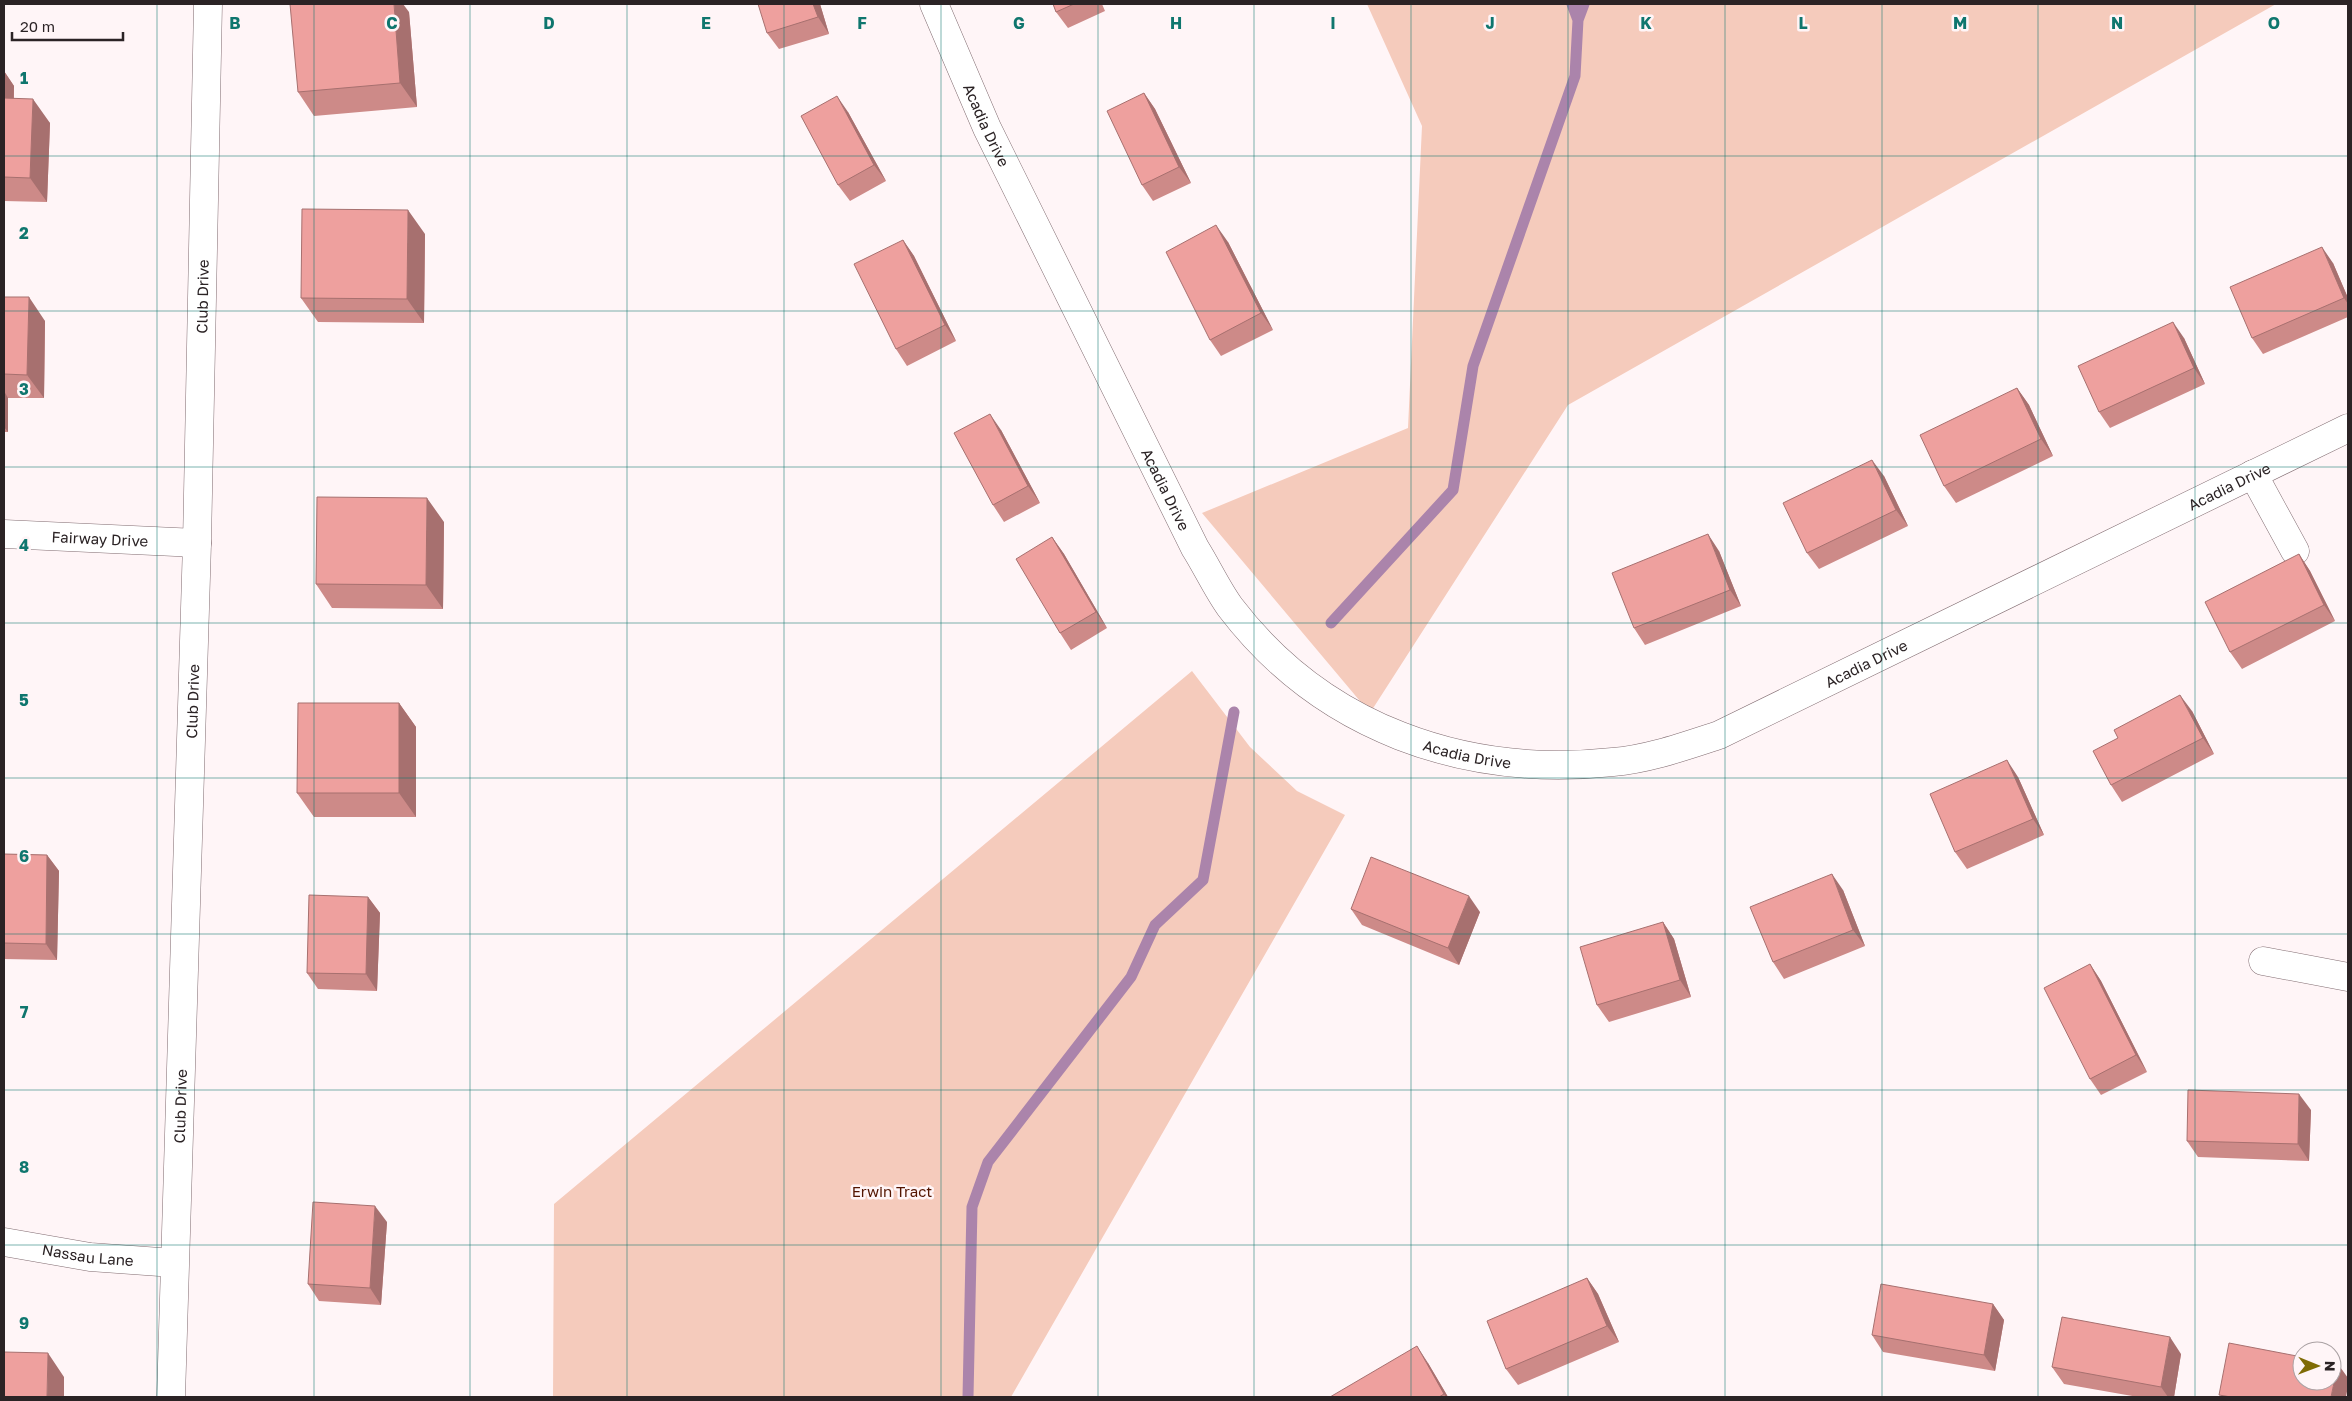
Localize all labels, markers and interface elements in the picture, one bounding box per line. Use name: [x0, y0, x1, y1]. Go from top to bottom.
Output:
scale bar: [12, 10, 124, 42]
text: B: [229, 13, 241, 33]
text: C: [386, 13, 398, 33]
text: D: [543, 13, 555, 33]
text: E: [701, 13, 711, 33]
text: F: [857, 13, 867, 33]
text: G: [1013, 13, 1025, 33]
text: H: [1170, 13, 1182, 33]
text: I: [1330, 13, 1336, 33]
text: J: [1485, 13, 1495, 33]
text: K: [1640, 13, 1652, 33]
text: L: [1798, 13, 1808, 33]
text: M: [1953, 13, 1967, 33]
text: N: [2111, 13, 2123, 33]
text: O: [2268, 13, 2280, 33]
text: 20 m: [20, 17, 55, 35]
text: 1: [20, 68, 28, 88]
street label: Acadia Drive: [960, 81, 1014, 170]
text: 2: [19, 223, 29, 243]
street label: Club Drive: [192, 259, 212, 334]
text: 3: [19, 379, 29, 399]
street label: Acadia Drive: [1138, 445, 1194, 534]
street label: Acadia Drive: [2185, 458, 2273, 514]
street label: Fairway Drive: [51, 527, 149, 550]
text: 4: [19, 535, 29, 555]
street label: Acadia Drive: [1822, 635, 1910, 691]
street label: Club Drive: [182, 664, 202, 739]
text: 5: [19, 690, 29, 710]
street label: Acadia Drive: [1421, 736, 1512, 771]
text: 6: [19, 846, 29, 866]
text: 7: [20, 1002, 29, 1022]
street label: Club Drive: [170, 1068, 190, 1144]
text: 8: [19, 1157, 29, 1177]
park label: Erwin Tract: [852, 1182, 932, 1200]
street label: Nassau Lane: [41, 1240, 135, 1269]
text: 9: [19, 1313, 29, 1333]
north arrow: [2292, 1341, 2342, 1391]
text: N: [2322, 1361, 2339, 1372]

